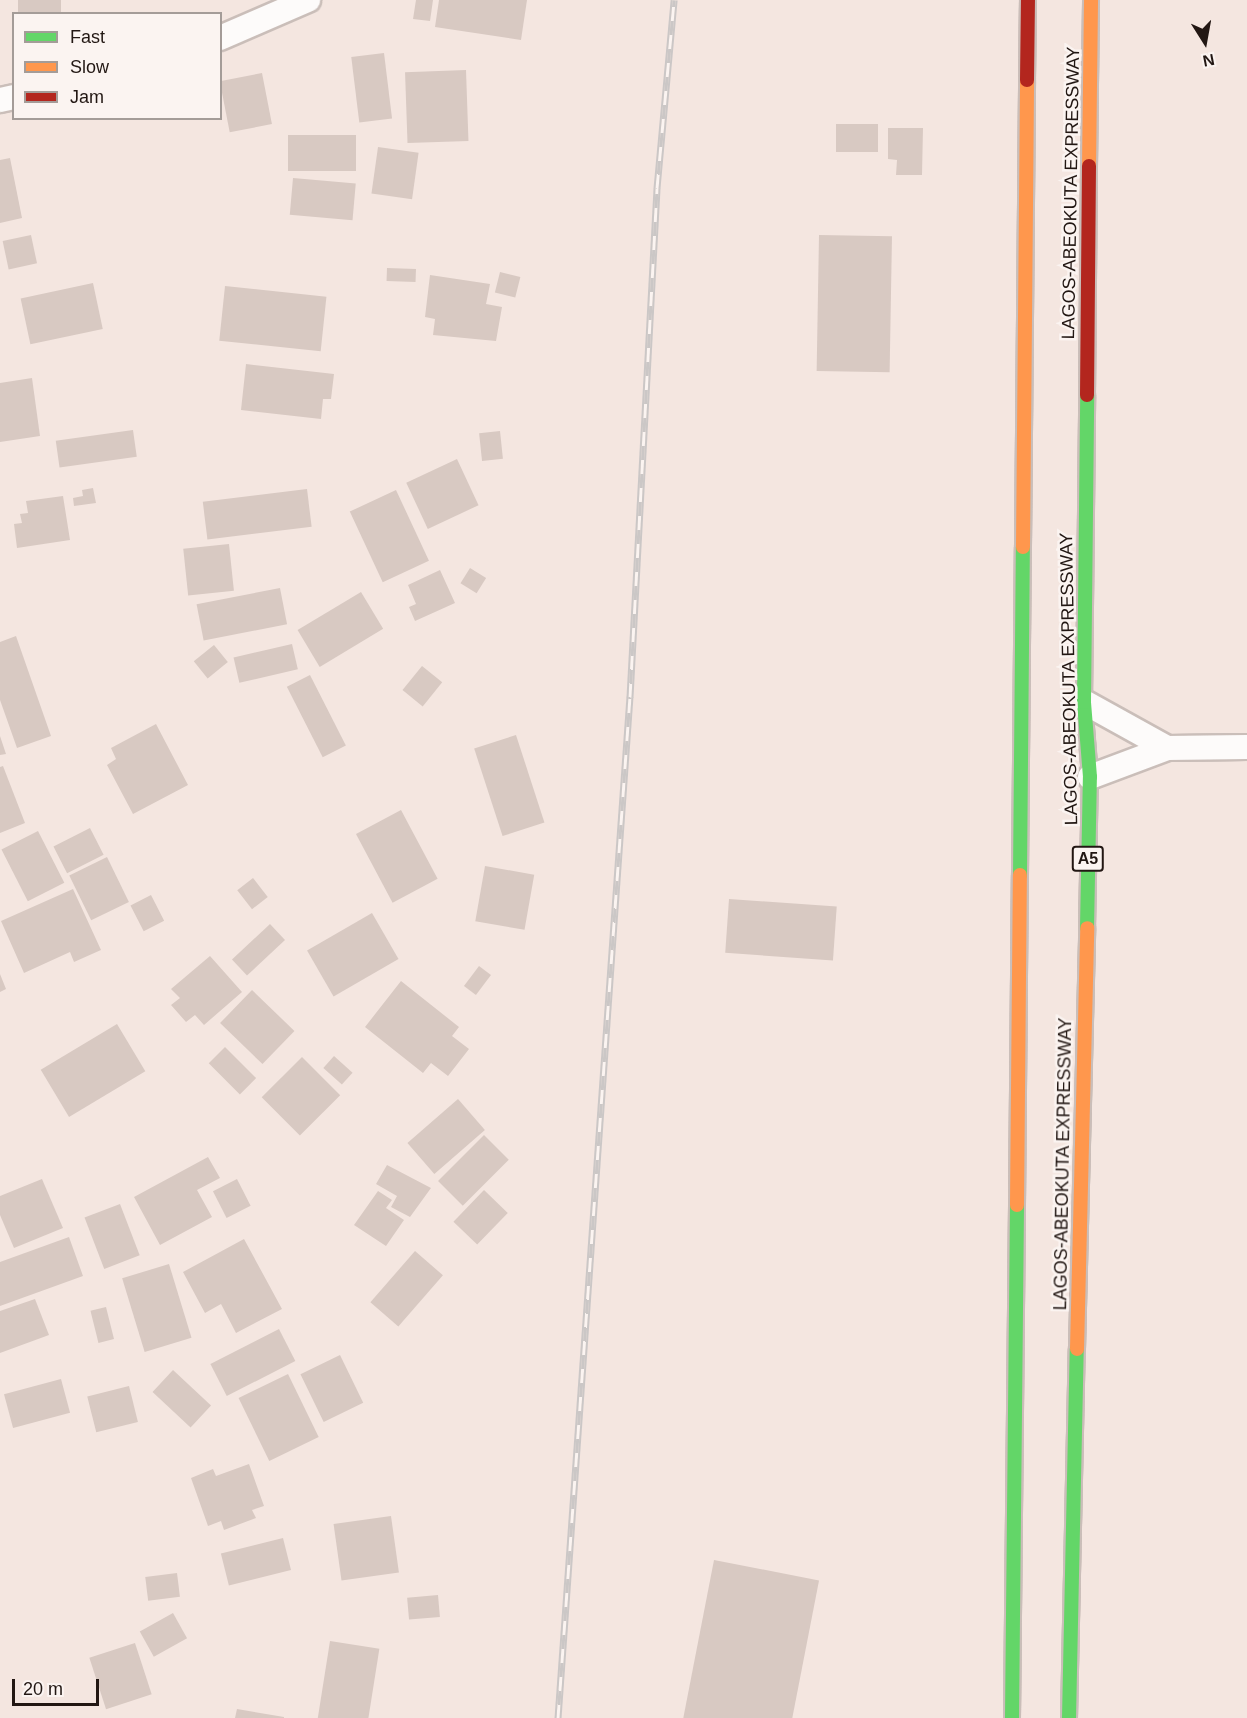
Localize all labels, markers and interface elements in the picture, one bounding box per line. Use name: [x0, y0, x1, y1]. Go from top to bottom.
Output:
legend: [12, 12, 222, 120]
north arrow: [1175, 12, 1235, 72]
text: Fast: [70, 27, 105, 47]
street label: LAGOS-ABEOKUTA EXPRESSWAY: [1058, 46, 1084, 340]
text: N: [1201, 51, 1216, 70]
text: Slow: [70, 57, 109, 77]
text: Jam: [70, 87, 104, 107]
street label: LAGOS-ABEOKUTA EXPRESSWAY: [1056, 532, 1082, 826]
road number: A5: [1072, 846, 1104, 872]
street label: LAGOS-ABEOKUTA EXPRESSWAY: [1050, 1017, 1076, 1311]
scale bar: [15, 1667, 102, 1705]
text: 20 m: [23, 1679, 63, 1699]

